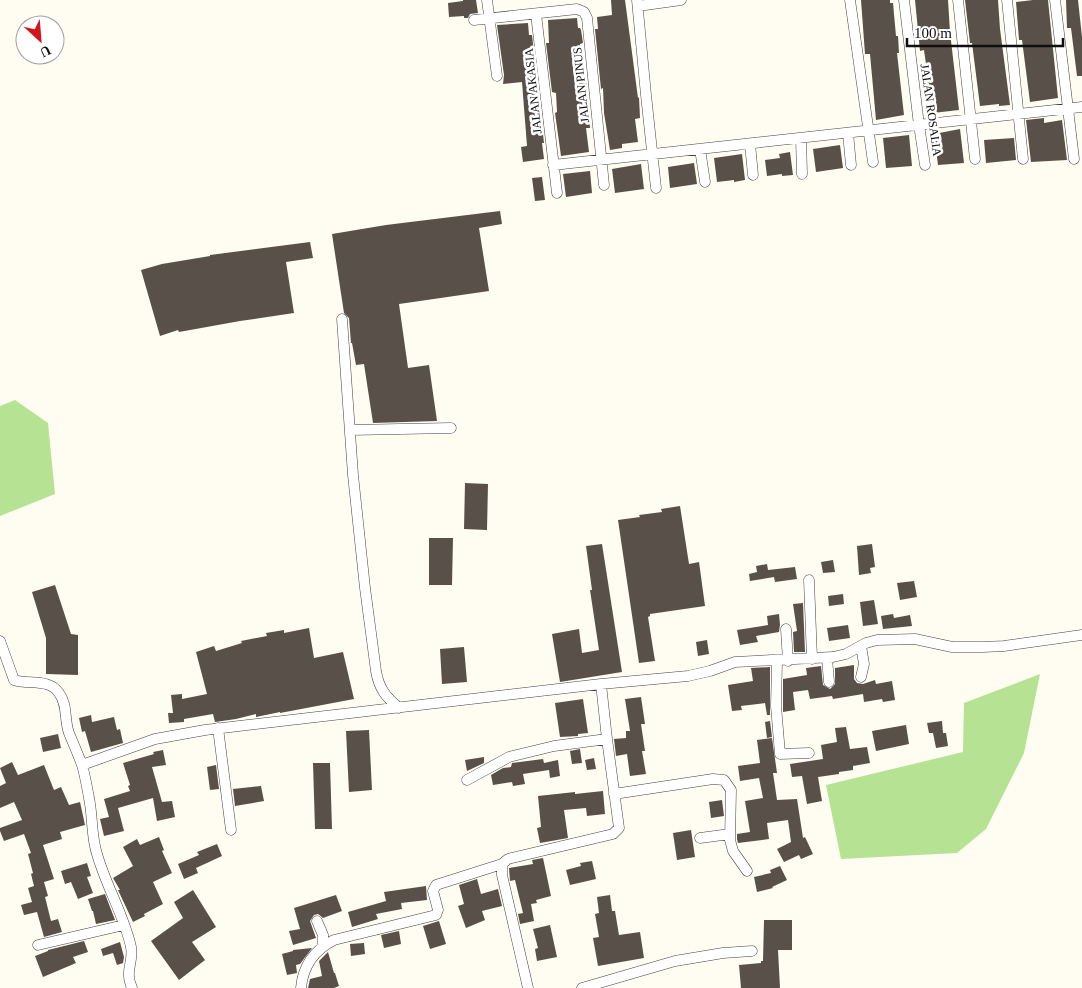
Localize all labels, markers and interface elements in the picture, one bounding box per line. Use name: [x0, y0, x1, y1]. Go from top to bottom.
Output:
north arrow: [15, 15, 65, 65]
scale bar: [907, 15, 1063, 47]
text: 100 m: [914, 25, 952, 41]
text: U: [38, 42, 53, 60]
street label: JALAN AKASIA: [522, 47, 544, 134]
street label: JALAN PINUS: [570, 47, 592, 123]
street label: JALAN ROSALIA: [918, 63, 944, 157]

